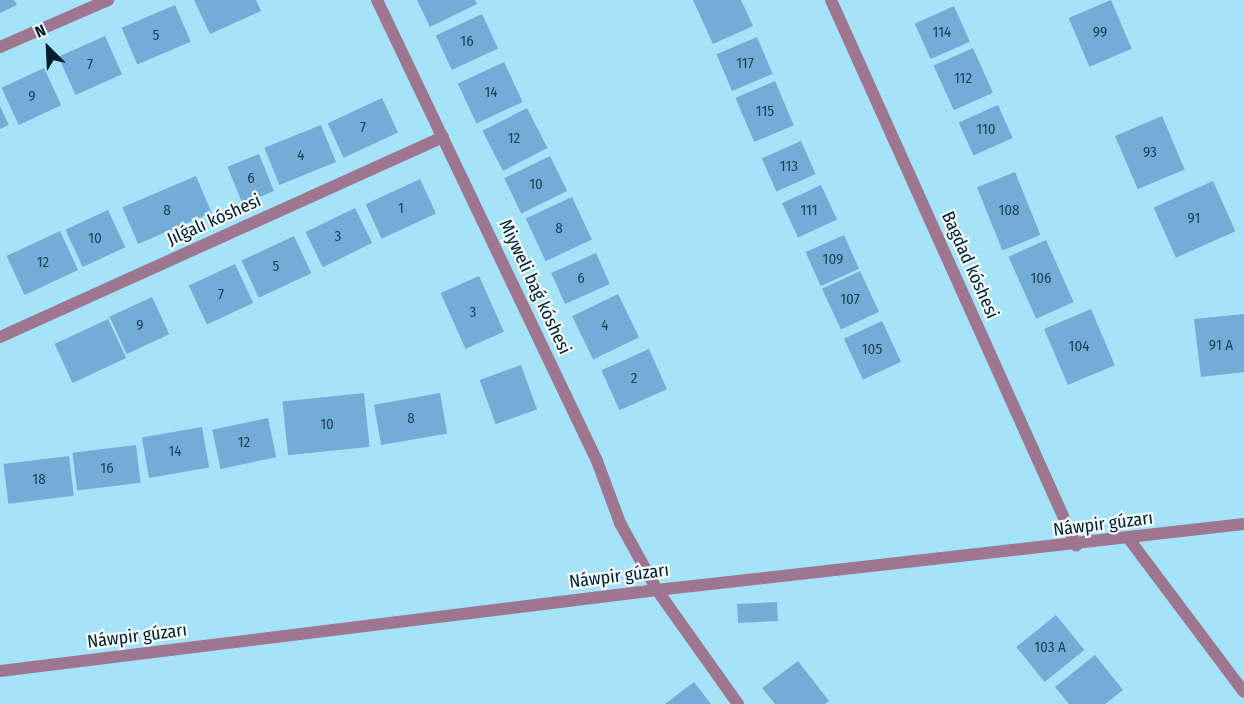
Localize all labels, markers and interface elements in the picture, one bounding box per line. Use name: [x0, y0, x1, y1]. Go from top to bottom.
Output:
north arrow: [18, 18, 78, 78]
text: N: [32, 20, 49, 42]
house number: 114: [933, 24, 951, 42]
house number: 99: [1093, 24, 1107, 42]
house number: 5: [153, 27, 159, 45]
house number: 16: [460, 33, 474, 51]
house number: 117: [736, 55, 754, 73]
house number: 7: [87, 56, 93, 74]
house number: 112: [954, 70, 972, 88]
house number: 14: [484, 84, 498, 102]
house number: 9: [28, 88, 36, 106]
house number: 115: [756, 103, 774, 121]
house number: 7: [360, 119, 366, 137]
house number: 110: [976, 121, 996, 139]
house number: 12: [508, 130, 520, 148]
house number: 93: [1143, 144, 1157, 162]
house number: 4: [297, 147, 305, 165]
house number: 113: [780, 158, 798, 176]
house number: 6: [247, 170, 255, 188]
house number: 10: [529, 176, 543, 194]
street label: Jılǵalı kóshesi: [164, 190, 264, 250]
house number: 1: [398, 200, 404, 218]
house number: 8: [163, 202, 171, 220]
house number: 111: [800, 202, 818, 220]
house number: 108: [998, 202, 1020, 220]
street label: Bagdad kóshesi: [937, 208, 1003, 322]
house number: 91: [1188, 210, 1200, 228]
street label: Miyweli baǵ kóshesi: [494, 216, 576, 358]
house number: 8: [555, 220, 563, 238]
house number: 3: [335, 228, 341, 246]
house number: 10: [88, 230, 102, 248]
house number: 109: [823, 251, 843, 269]
house number: 12: [37, 254, 49, 272]
house number: 5: [273, 258, 279, 276]
house number: 6: [577, 270, 585, 288]
house number: 106: [1030, 270, 1052, 288]
house number: 7: [218, 286, 224, 304]
house number: 107: [840, 291, 860, 309]
house number: 3: [470, 304, 476, 322]
house number: 9: [136, 317, 144, 335]
house number: 4: [601, 317, 609, 335]
house number: 91 А: [1209, 337, 1233, 355]
house number: 104: [1069, 338, 1089, 356]
house number: 105: [862, 341, 882, 359]
house number: 2: [631, 370, 637, 388]
house number: 8: [407, 410, 415, 428]
house number: 10: [320, 416, 334, 434]
house number: 12: [238, 434, 250, 452]
house number: 14: [168, 443, 182, 461]
house number: 16: [100, 460, 114, 478]
house number: 18: [32, 471, 46, 489]
street label: Náwpir gúzarı: [1052, 507, 1154, 541]
street label: Náwpir gúzarı: [568, 559, 670, 593]
street label: Náwpir gúzarı: [86, 619, 188, 653]
house number: 103 А: [1034, 639, 1066, 657]

